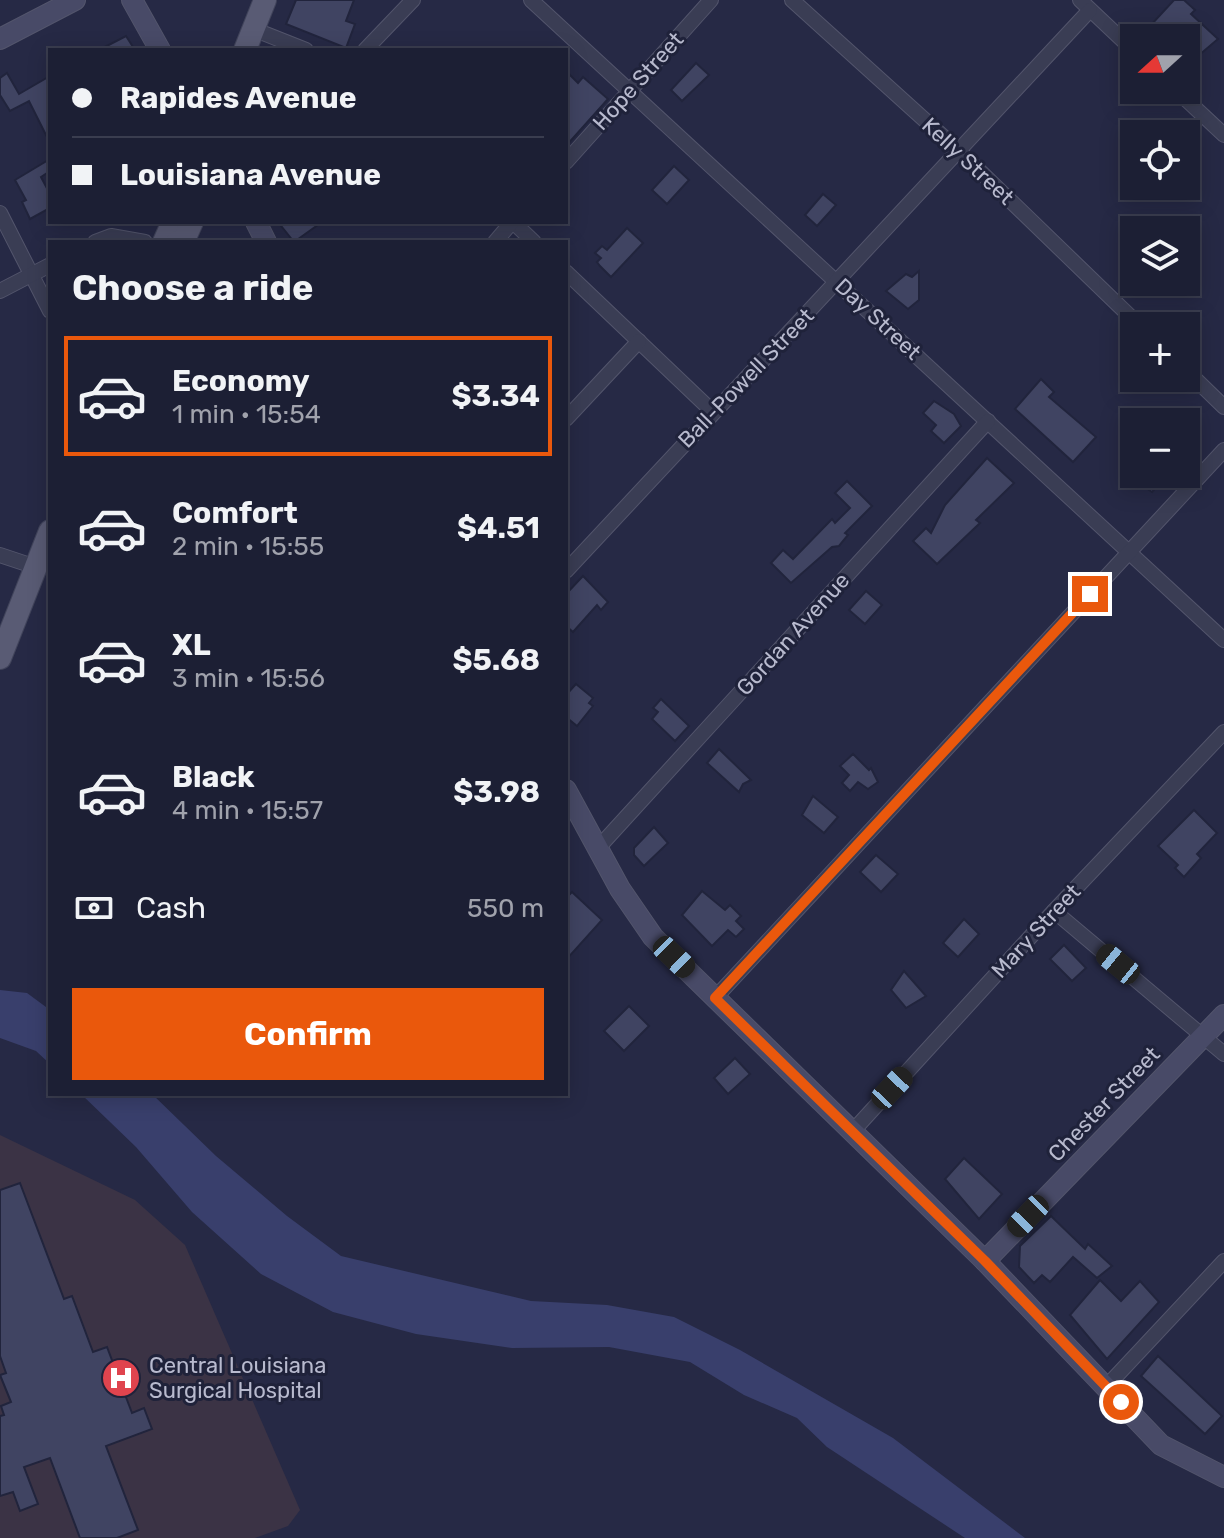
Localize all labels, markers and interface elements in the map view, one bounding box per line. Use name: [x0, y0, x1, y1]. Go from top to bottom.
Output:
north arrow: [1120, 24, 1200, 104]
map controls: [1120, 24, 1200, 488]
street label: Hope Street: [587, 26, 689, 136]
text: Rapides Avenue: [120, 80, 357, 116]
street label: Kelly Street: [916, 112, 1020, 211]
button: locate: [1120, 120, 1200, 200]
text: Louisiana Avenue: [120, 157, 381, 193]
button: layers: [1120, 216, 1200, 296]
text: Choose a ride: [72, 266, 313, 309]
street label: Day Street: [829, 272, 927, 366]
street label: Ball-Powell Street: [672, 302, 820, 453]
button: +: [1120, 312, 1200, 392]
icon: car: [76, 360, 148, 432]
text: Economy: [172, 363, 310, 399]
text: $3.34: [451, 378, 540, 414]
text: 1 min · 15:54: [172, 399, 321, 430]
button: −: [1120, 408, 1200, 488]
icon: car: [76, 492, 148, 564]
text: Comfort: [172, 495, 298, 531]
text: $4.51: [457, 510, 540, 546]
text: 2 min · 15:55: [172, 531, 324, 562]
street label: Gordan Avenue: [731, 567, 855, 701]
route end: [1072, 576, 1108, 612]
icon: car: [76, 624, 148, 696]
text: XL: [172, 627, 211, 663]
text: $5.68: [453, 642, 540, 678]
text: 3 min · 15:56: [172, 663, 325, 694]
icon: car: [76, 756, 148, 828]
text: Black: [172, 759, 255, 795]
text: $3.98: [453, 774, 540, 810]
text: 4 min · 15:57: [172, 795, 323, 826]
street label: Mary Street: [986, 878, 1087, 984]
icon: cash: [72, 886, 116, 930]
text: Cash: [136, 890, 206, 926]
text: 550 m: [467, 893, 544, 924]
car: [648, 932, 700, 982]
car: [1092, 940, 1144, 988]
button: Confirm: [72, 988, 544, 1080]
street label: Chester Street: [1042, 1041, 1166, 1167]
car: [867, 1062, 917, 1114]
car: [1003, 1190, 1053, 1242]
place label: Central Louisiana Surgical Hospital: [149, 1352, 326, 1404]
hospital icon: Central Louisiana Surgical Hospital: [100, 1357, 142, 1399]
route start: [1103, 1384, 1139, 1420]

